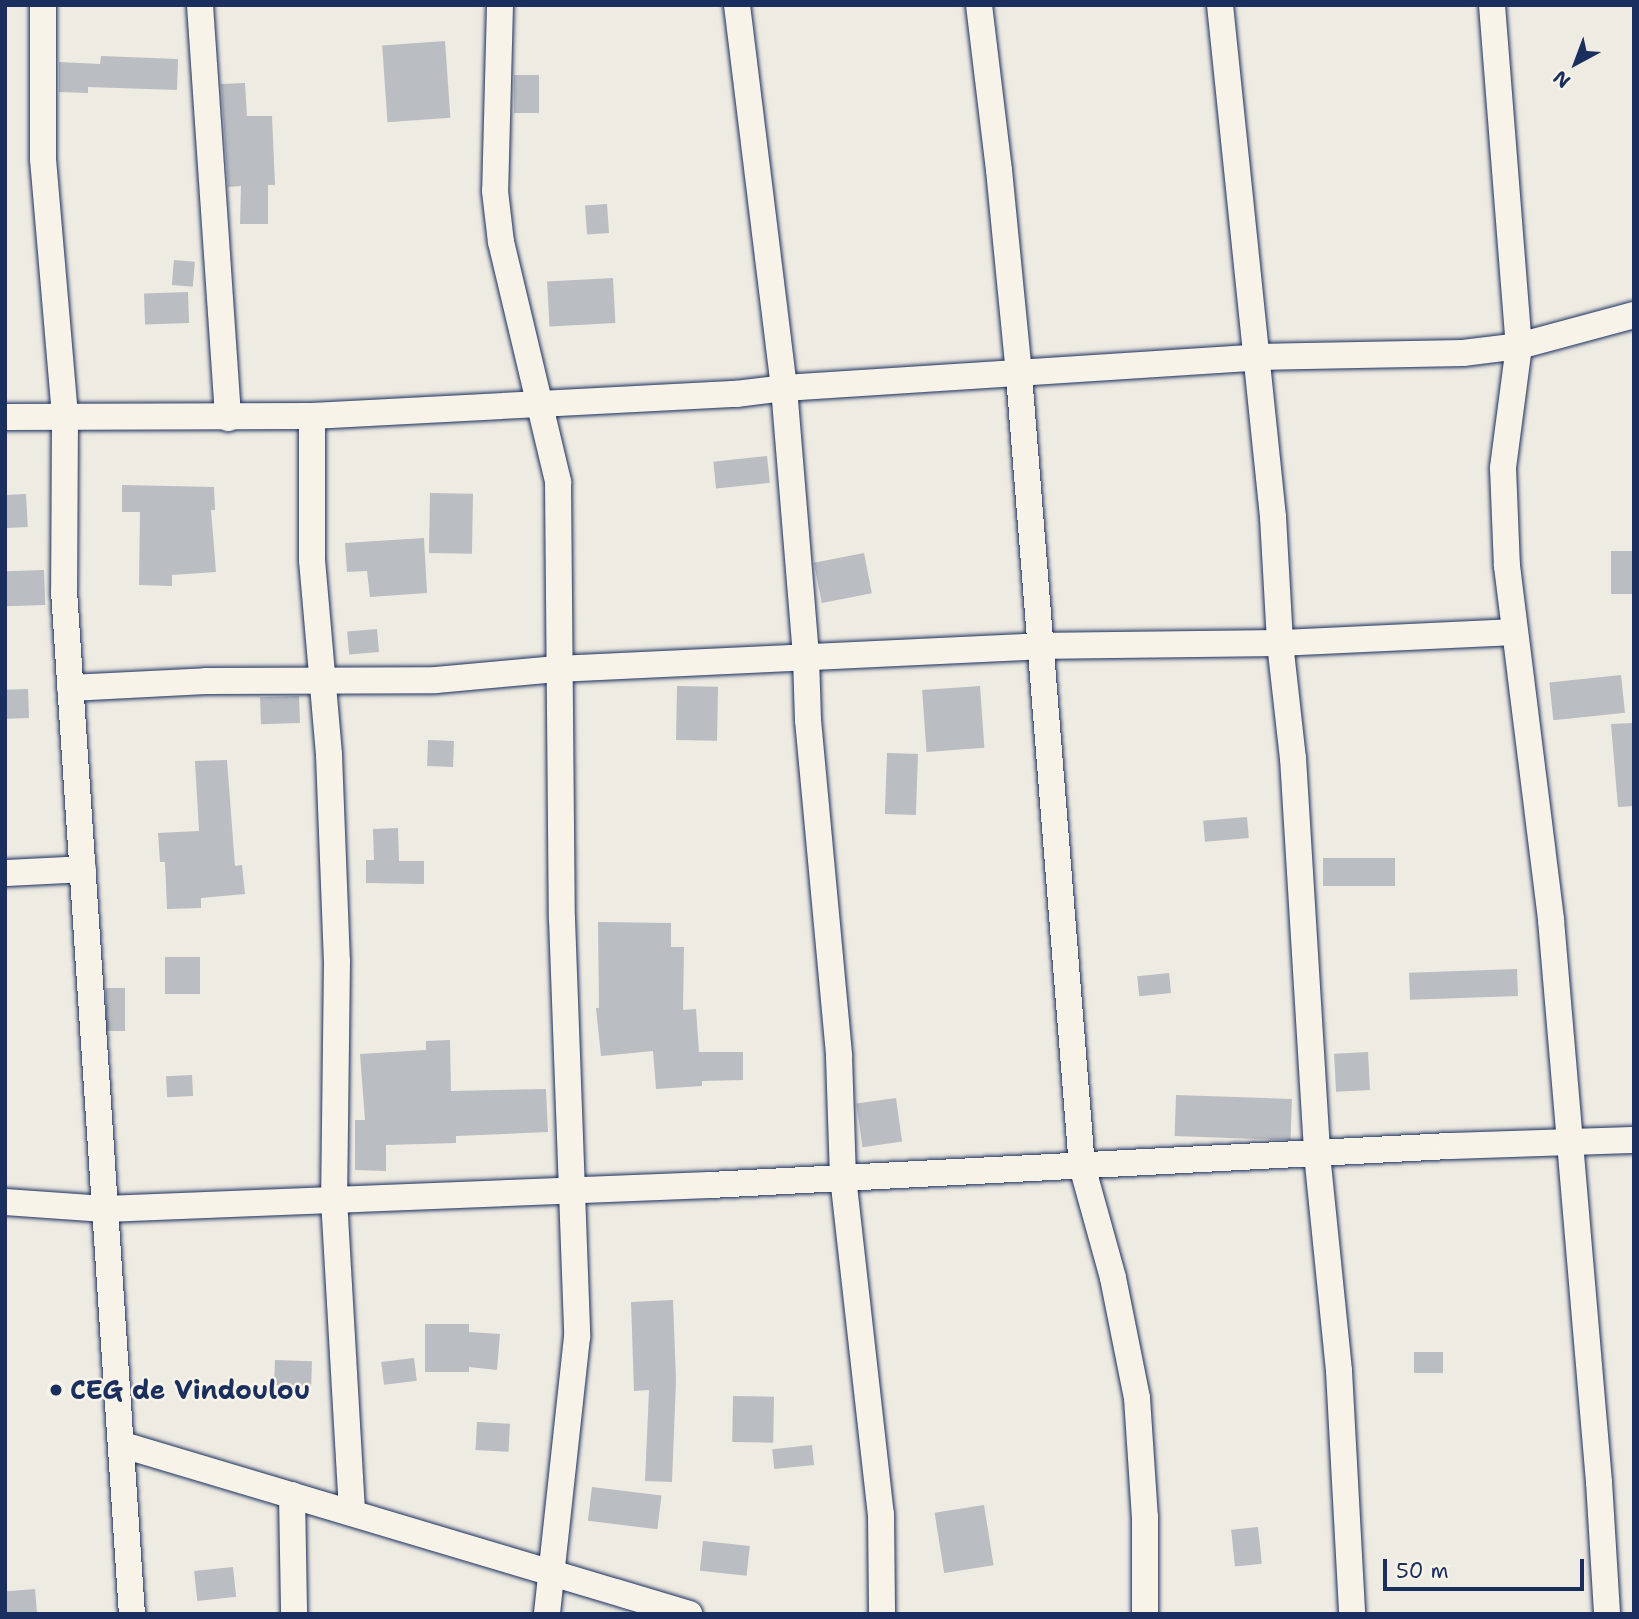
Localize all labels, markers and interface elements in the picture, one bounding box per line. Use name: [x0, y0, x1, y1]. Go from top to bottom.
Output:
north arrow: [1541, 28, 1611, 98]
text: N: [1548, 65, 1576, 94]
place label: CEG de Vindoulou: [70, 1374, 310, 1406]
marker: CEG de Vindoulou: [48, 1382, 64, 1398]
scale bar: [1387, 1546, 1588, 1590]
text: 50 m: [1396, 1557, 1449, 1585]

